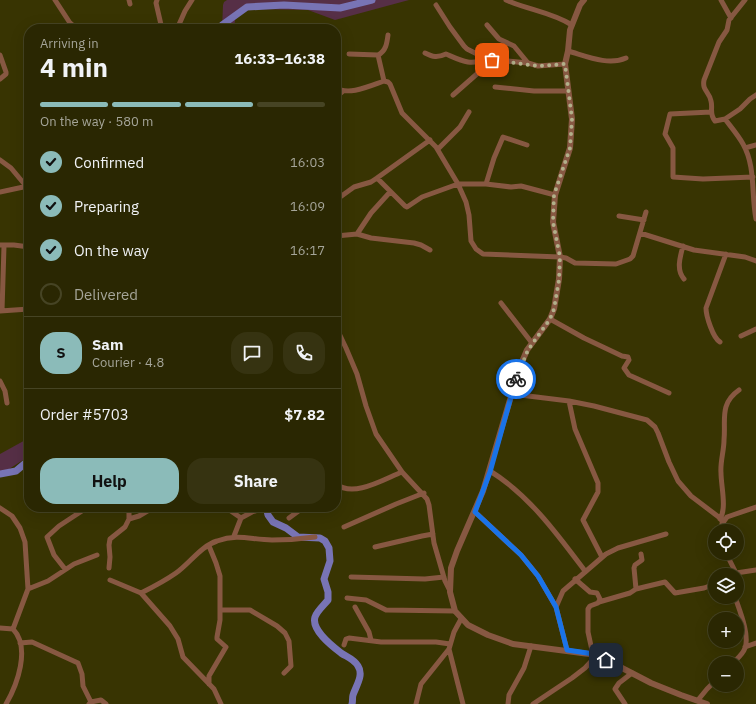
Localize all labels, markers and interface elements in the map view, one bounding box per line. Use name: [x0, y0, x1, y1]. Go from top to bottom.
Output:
text: Arriving in: [40, 35, 99, 52]
pin: [475, 43, 509, 77]
text: 16:33–16:38: [234, 49, 325, 68]
icon: bag: [481, 49, 503, 71]
text: 4 min: [40, 50, 108, 84]
text: On the way · 580 m: [40, 113, 153, 130]
icon: check: [40, 151, 62, 173]
text: Confirmed: [74, 153, 144, 172]
text: 16:03: [290, 154, 325, 171]
icon: check: [40, 195, 62, 217]
text: Preparing: [74, 197, 139, 216]
text: 16:09: [290, 198, 325, 215]
icon: check: [40, 239, 62, 261]
text: On the way: [74, 241, 149, 260]
text: 16:17: [290, 242, 325, 259]
text: Delivered: [74, 285, 138, 304]
button: chat: [231, 332, 273, 374]
button: phone: [283, 332, 325, 374]
text: Sam: [92, 335, 123, 354]
text: S: [56, 343, 66, 362]
text: Courier · 4.8: [92, 354, 164, 371]
courier: [496, 359, 536, 399]
icon: bike: [505, 368, 527, 390]
text: Order #5703: [40, 405, 129, 424]
text: $7.82: [284, 405, 325, 424]
button: Help: [40, 458, 179, 504]
button: Share: [187, 458, 325, 504]
map controls: [708, 524, 744, 692]
button: locate: [708, 524, 744, 560]
button: layers: [708, 568, 744, 604]
button: +: [708, 612, 744, 648]
pin: [589, 643, 623, 677]
icon: home: [595, 649, 617, 671]
button: −: [708, 656, 744, 692]

